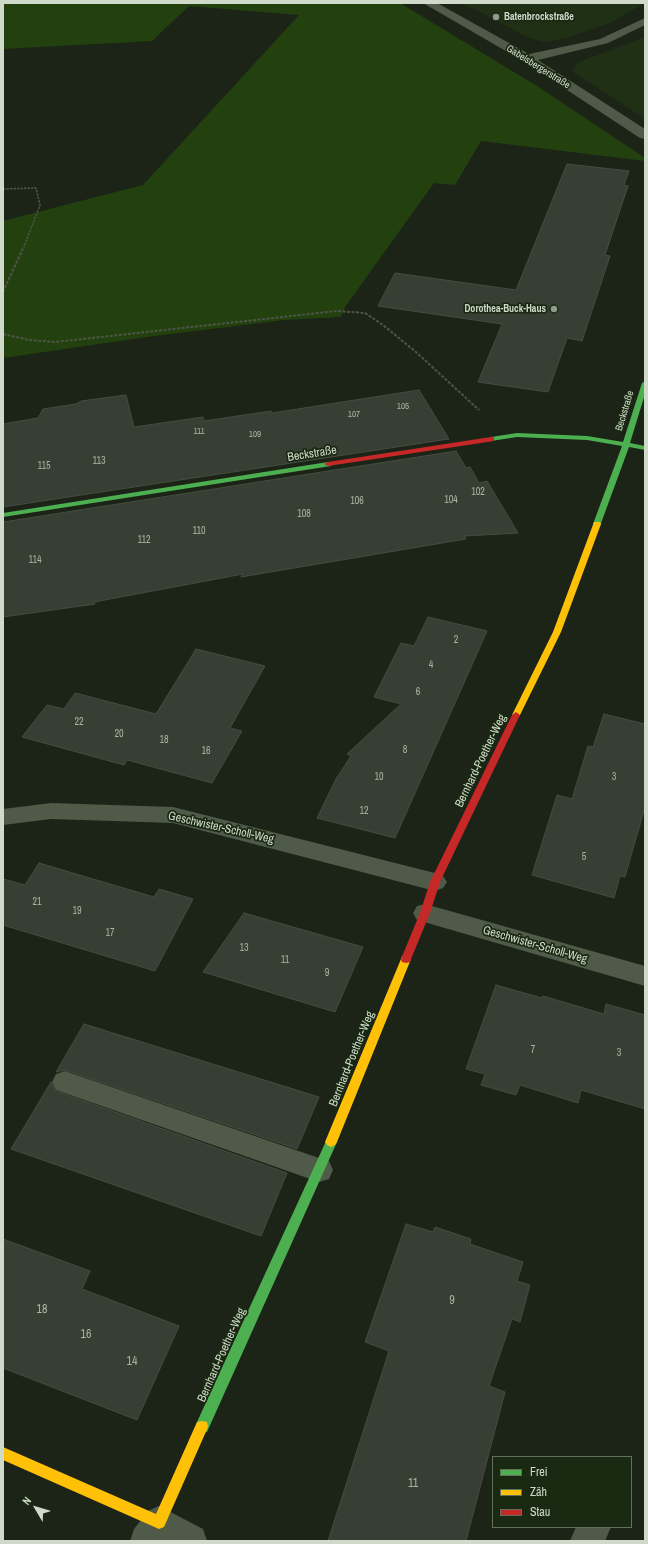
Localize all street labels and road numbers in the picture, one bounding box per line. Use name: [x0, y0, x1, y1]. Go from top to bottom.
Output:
street label: Gabelsbergerstraße: [504, 43, 572, 91]
street label: Beckstraße: [613, 389, 637, 433]
street label: Beckstraße: [286, 443, 338, 465]
street label: Bernhard-Poether-Weg: [452, 712, 510, 810]
street label: Geschwister-Scholl-Weg: [167, 809, 275, 847]
street label: Geschwister-Scholl-Weg: [481, 923, 589, 967]
street label: Bernhard-Poether-Weg: [326, 1009, 378, 1109]
street label: Bernhard-Poether-Weg: [195, 1306, 249, 1404]

